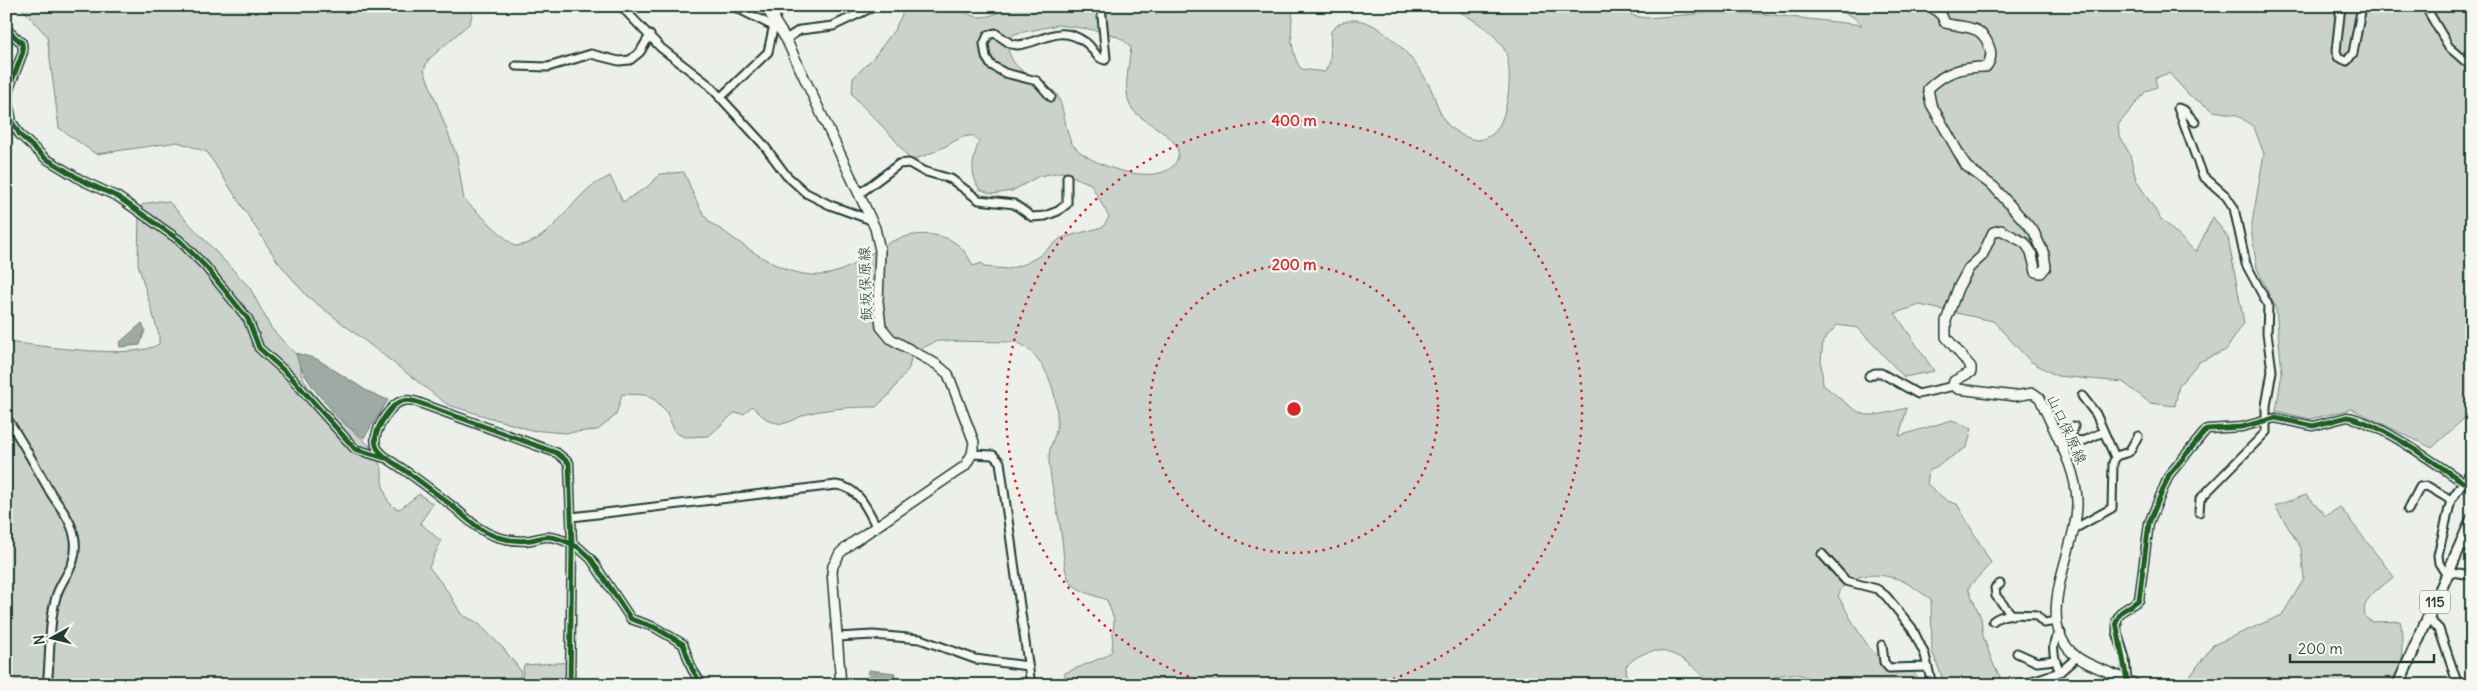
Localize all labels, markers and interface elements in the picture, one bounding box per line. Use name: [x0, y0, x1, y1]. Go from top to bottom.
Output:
text: 400 m: [1271, 111, 1317, 130]
street label: 飯坂保原線: [854, 246, 876, 322]
text: 200 m: [1272, 255, 1316, 274]
street label: 山口保原線: [2043, 391, 2091, 467]
centre of rings: [1285, 400, 1303, 418]
road number: 115: [2420, 590, 2450, 614]
north arrow: [28, 614, 78, 664]
scale bar: [2290, 631, 2434, 663]
text: N: [30, 634, 49, 646]
text: 200 m: [2298, 639, 2343, 658]

